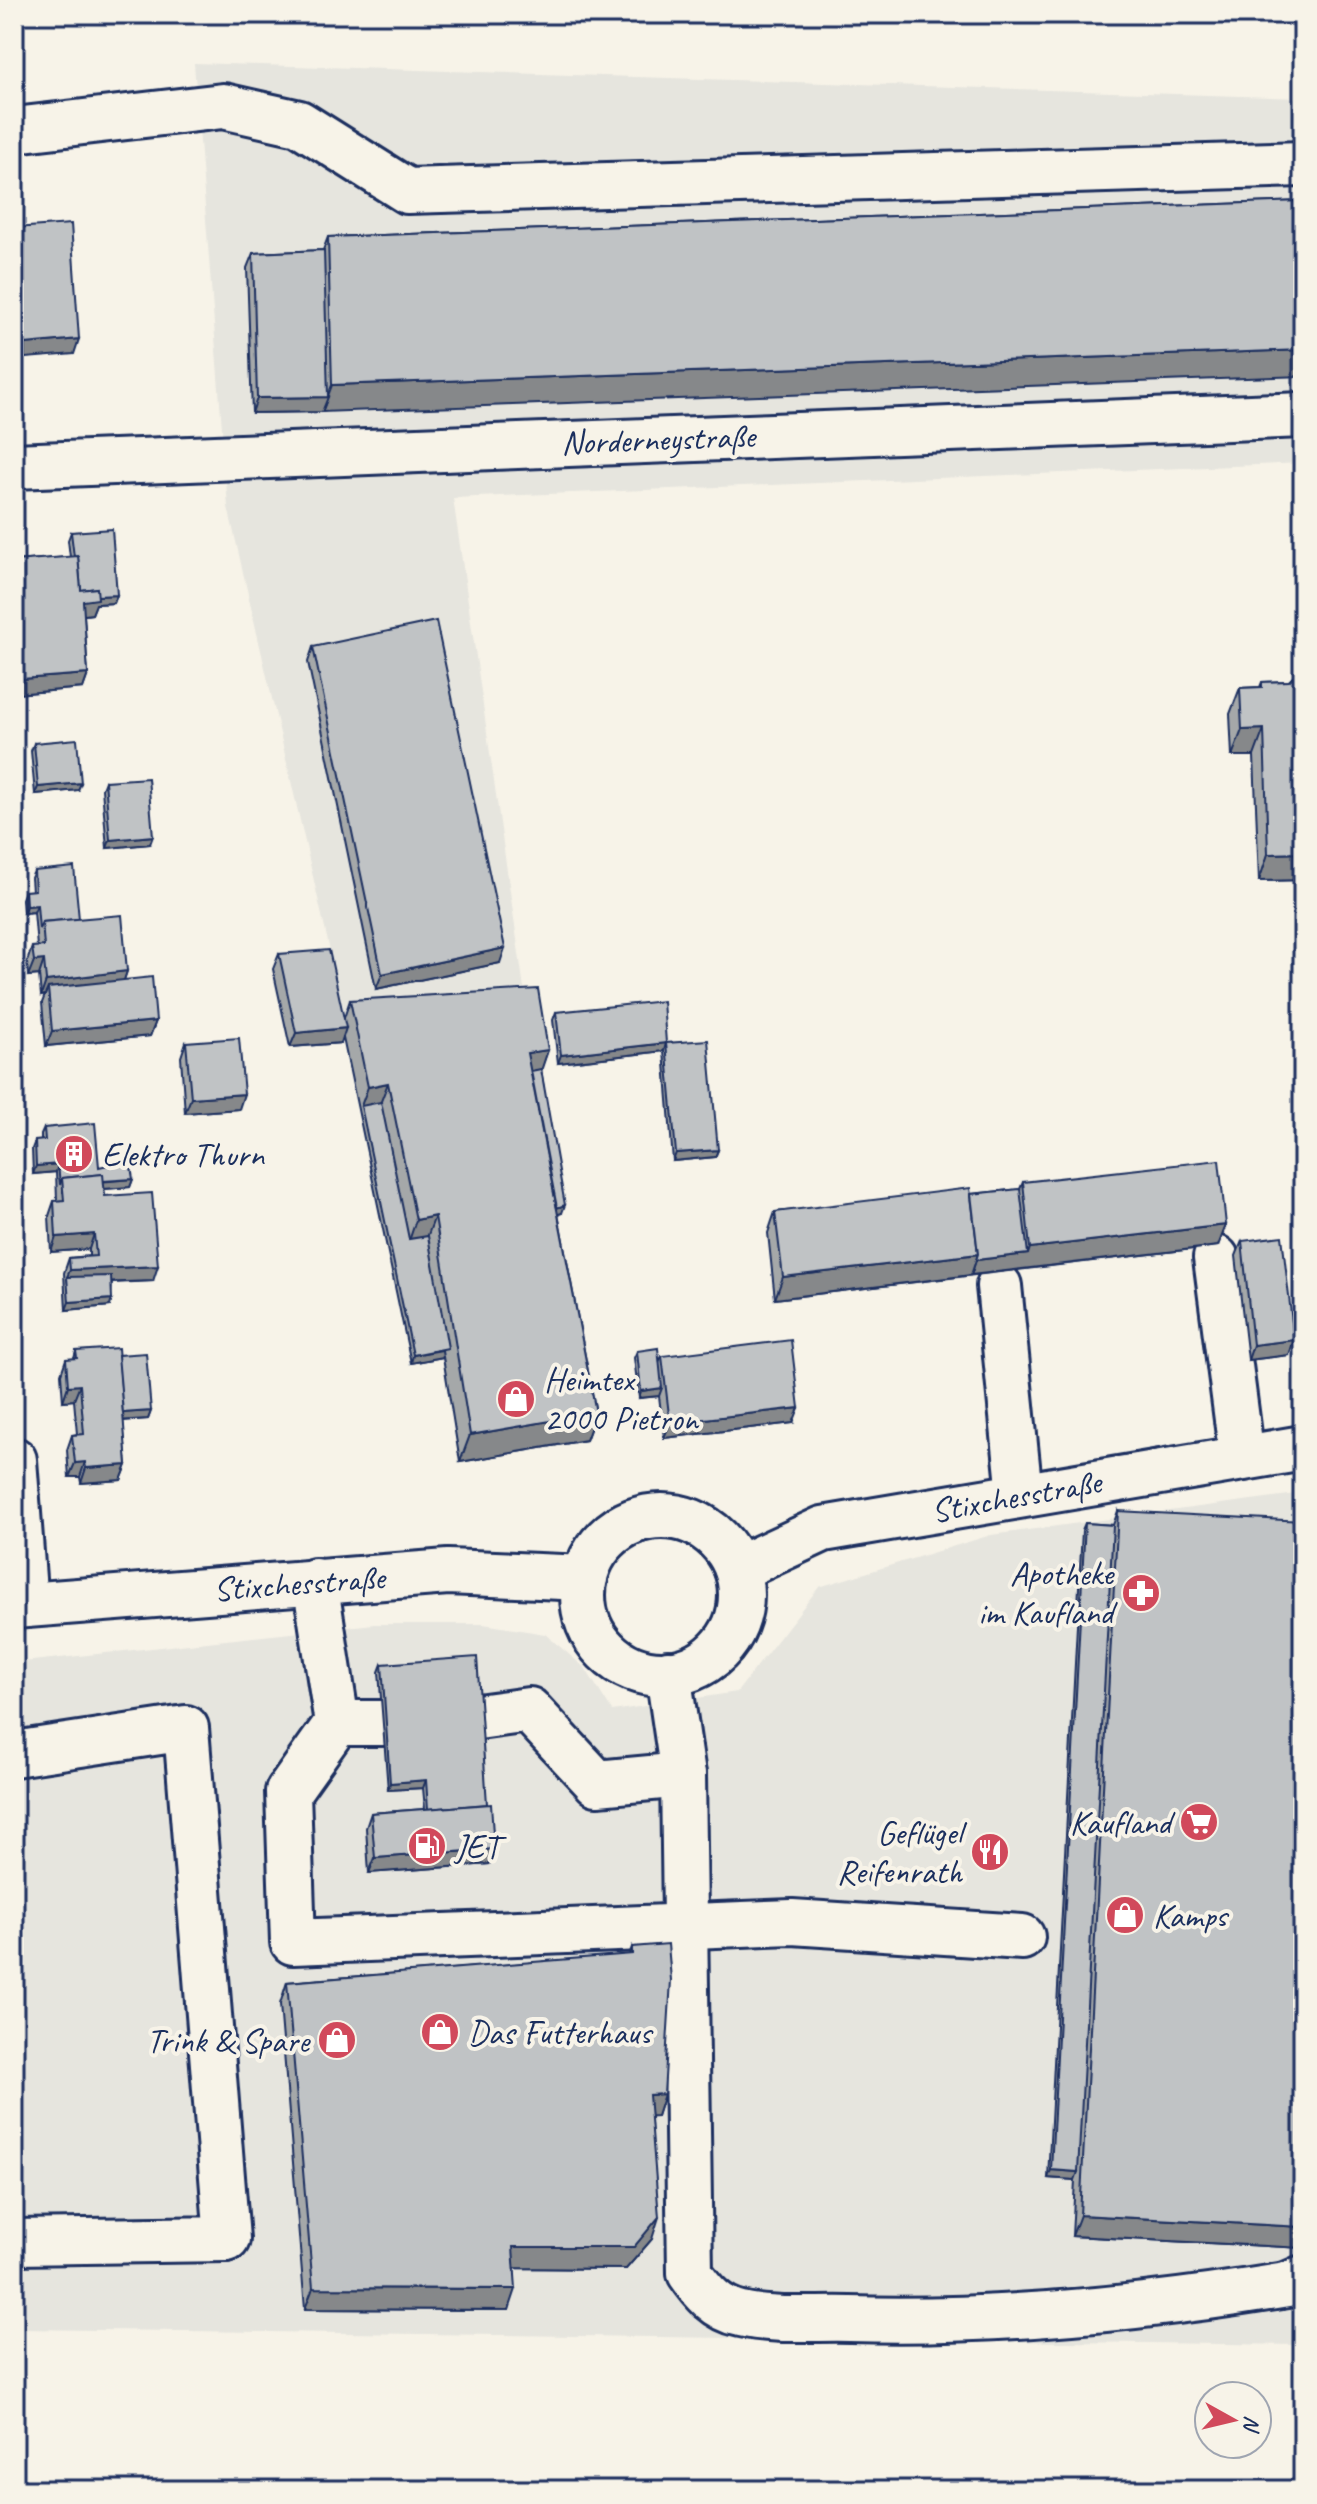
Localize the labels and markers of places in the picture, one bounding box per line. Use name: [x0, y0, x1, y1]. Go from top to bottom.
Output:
building icon: Elektro Thurn: [53, 1133, 95, 1175]
place label: Elektro Thurn: [102, 1133, 266, 1176]
place label: Heimtex 2000 Pietron: [544, 1358, 699, 1440]
shop icon: Heimtex 2000 Pietron: [495, 1378, 537, 1420]
place label: Apotheke im Kaufland: [978, 1552, 1119, 1634]
pharmacy icon: Apotheke im Kaufland: [1120, 1572, 1162, 1614]
place label: Kaufland: [1070, 1801, 1177, 1844]
supermarket icon: Kaufland: [1178, 1801, 1220, 1843]
place label: Geflügel Reifenrath: [837, 1811, 968, 1893]
fuel station icon: JET: [406, 1825, 448, 1867]
place label: JET: [453, 1825, 507, 1868]
restaurant icon: Geflügel Reifenrath: [969, 1831, 1011, 1873]
shop icon: Kamps: [1104, 1894, 1146, 1936]
place label: Kamps: [1153, 1894, 1230, 1937]
shop icon: Das Futterhaus: [419, 2011, 461, 2053]
place label: Das Futterhaus: [468, 2011, 654, 2054]
place label: Trink & Spare: [147, 2019, 311, 2062]
shop icon: Trink & Spare: [316, 2019, 358, 2061]

